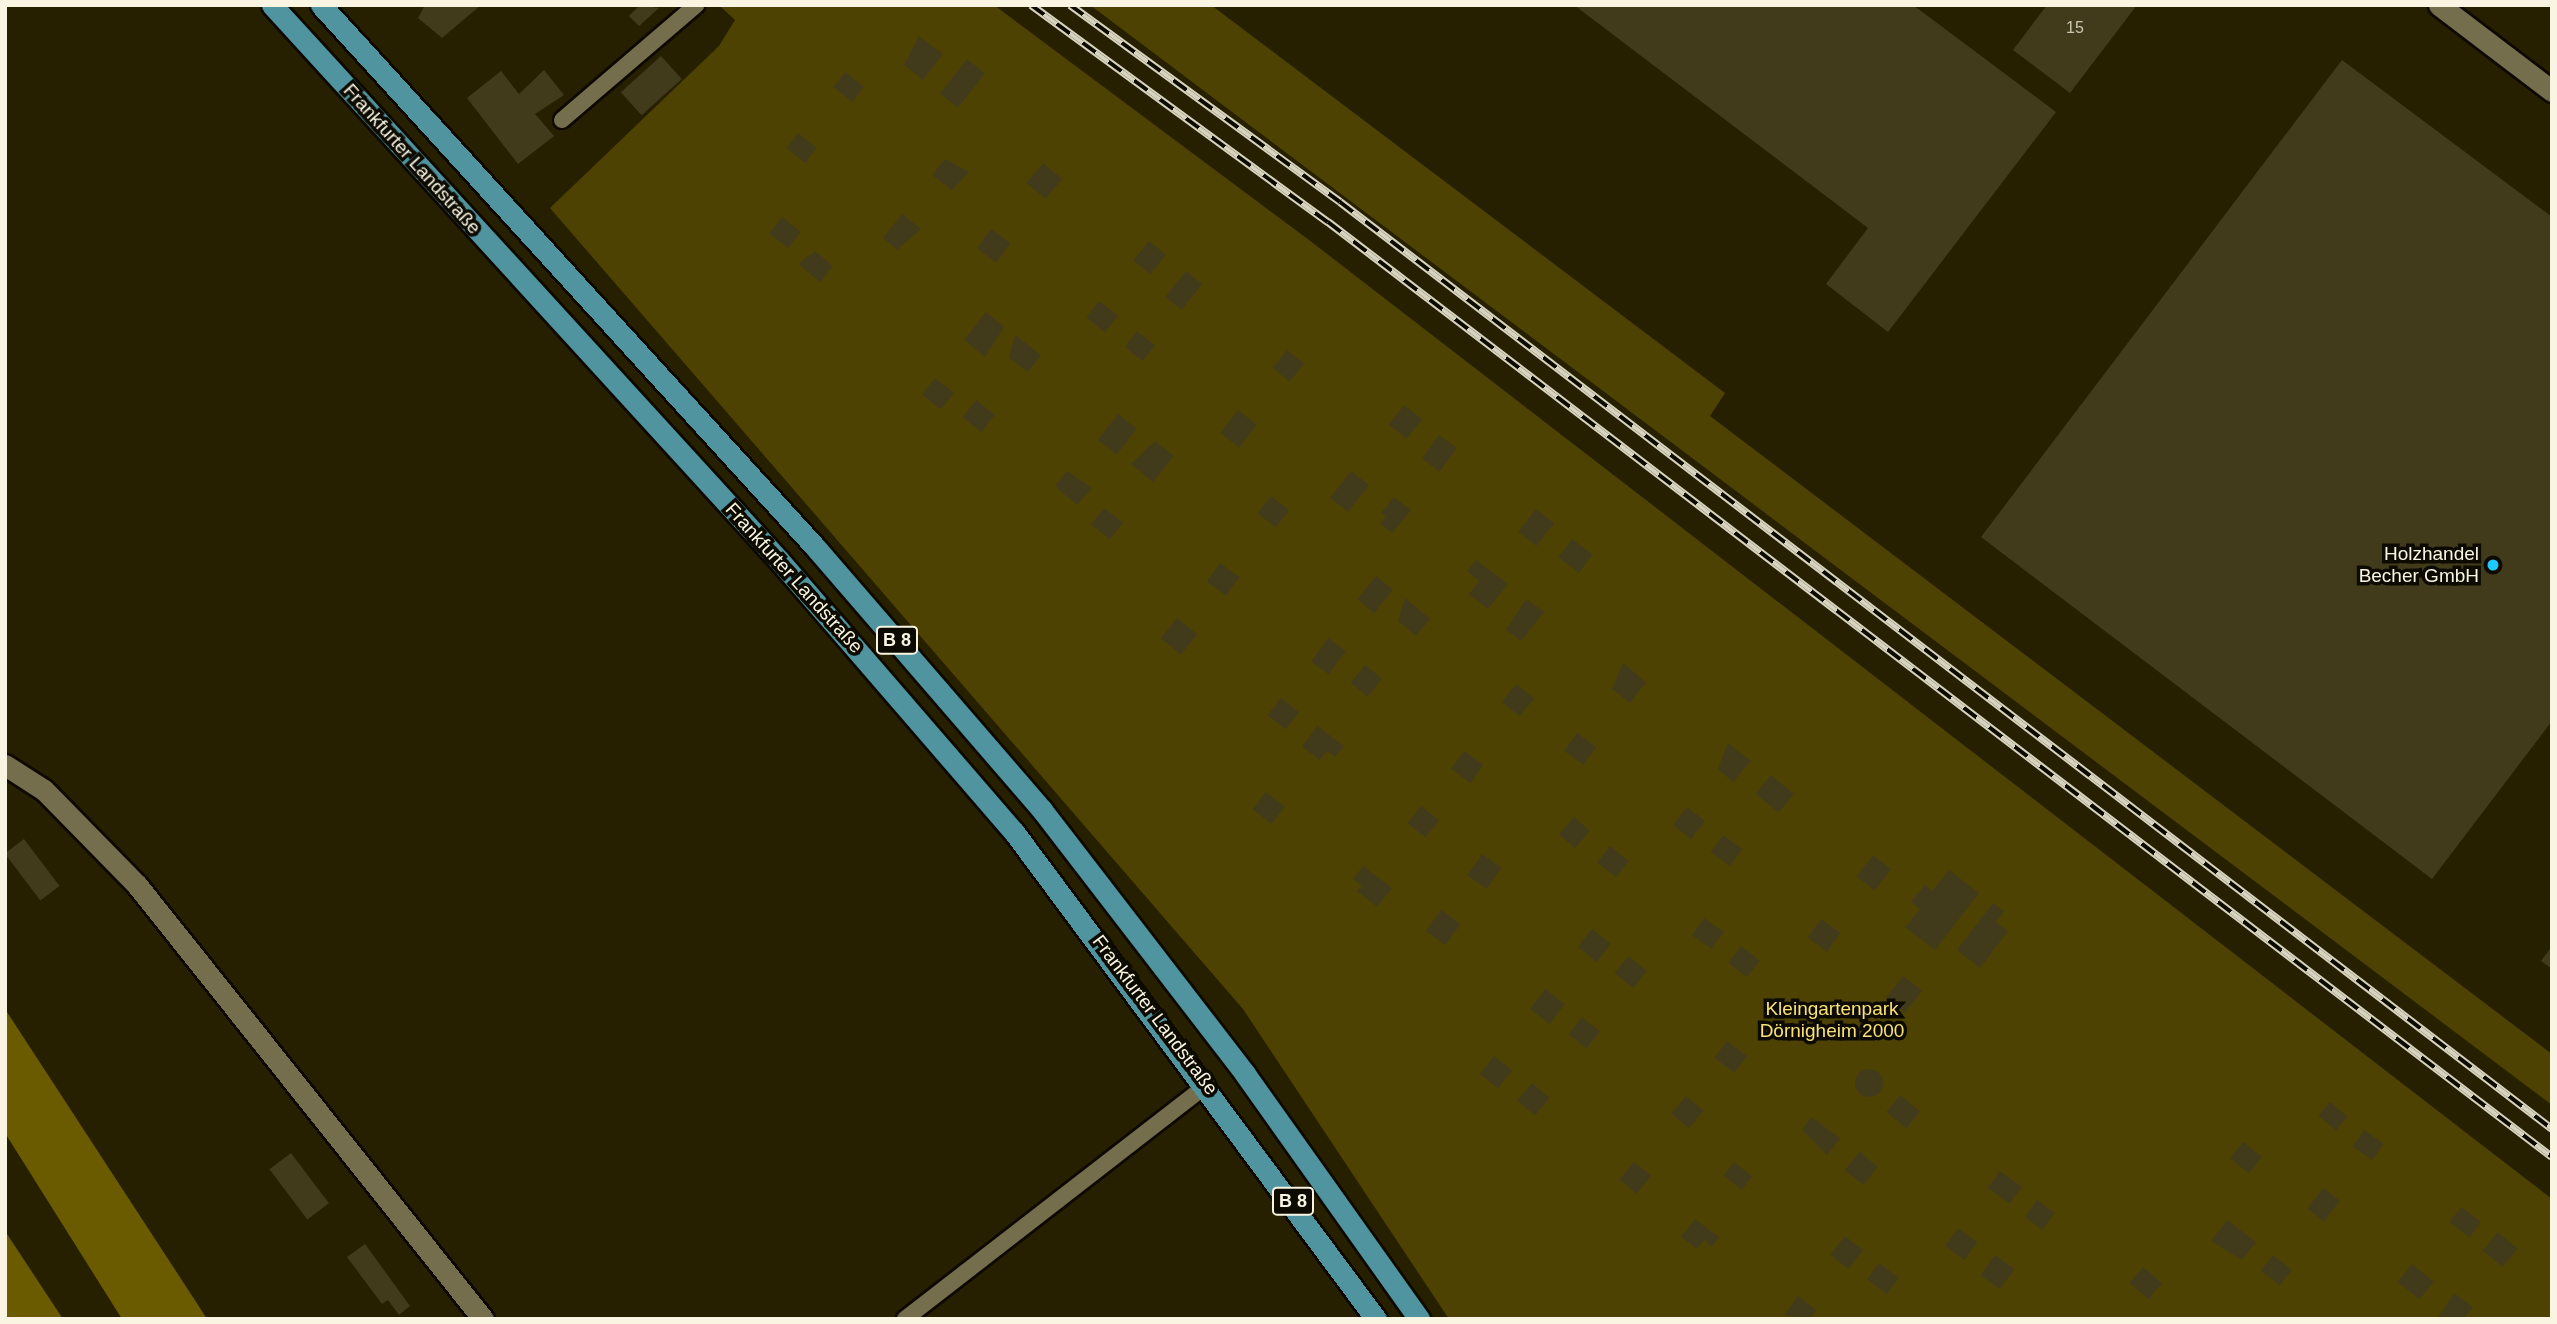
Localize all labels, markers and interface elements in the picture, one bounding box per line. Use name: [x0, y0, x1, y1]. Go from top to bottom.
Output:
house number: 15: [2066, 18, 2084, 38]
street label: Frankfurter Landstraße: [339, 79, 485, 239]
street label: Frankfurter Landstraße: [721, 498, 867, 658]
place label: Holzhandel Becher GmbH: [2359, 543, 2479, 587]
marker: Holzhandel Becher GmbH: [2485, 557, 2501, 573]
road number: B 8: [874, 626, 920, 654]
street label: Frankfurter Landstraße: [1087, 931, 1223, 1099]
park label: Kleingartenpark Dörnigheim 2000: [1760, 998, 1904, 1042]
road number: B 8: [1270, 1186, 1316, 1216]

